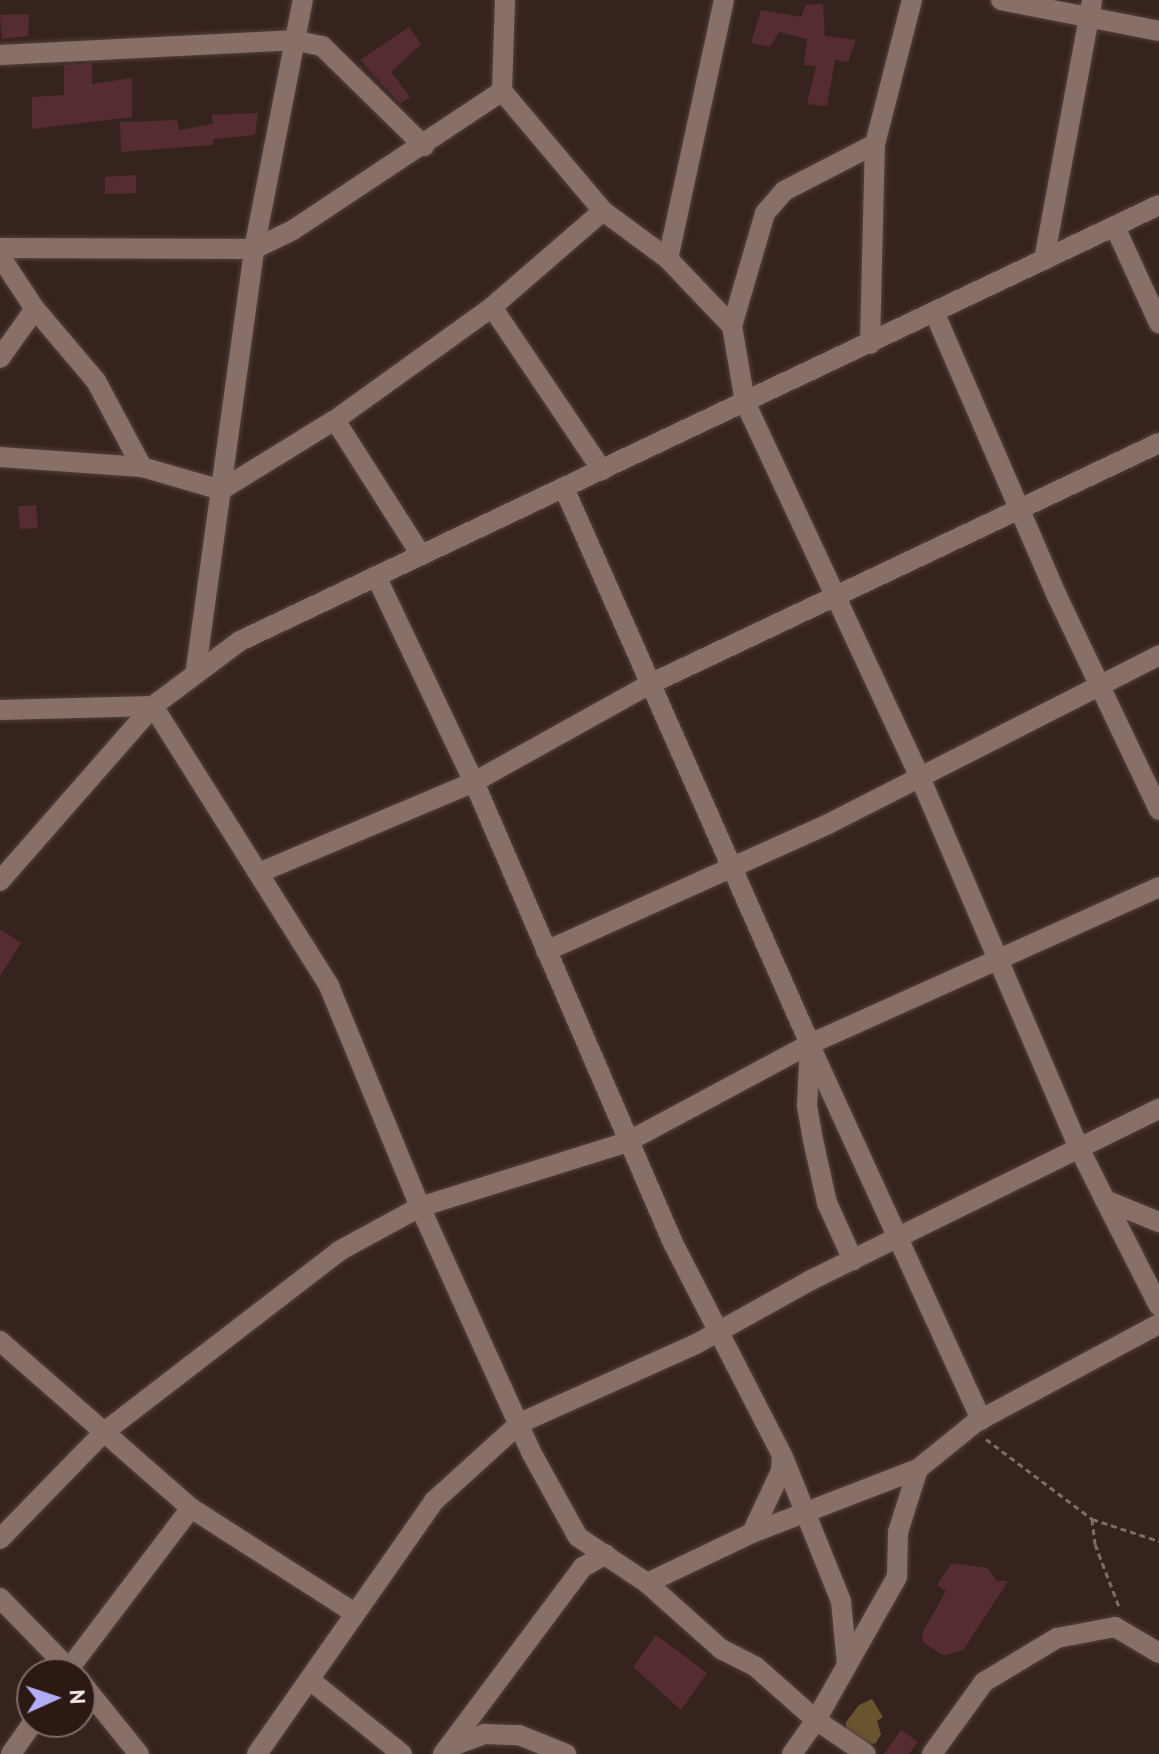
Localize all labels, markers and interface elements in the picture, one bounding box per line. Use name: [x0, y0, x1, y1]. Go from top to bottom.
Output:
north arrow: [16, 1658, 96, 1738]
text: N: [64, 1689, 92, 1705]

